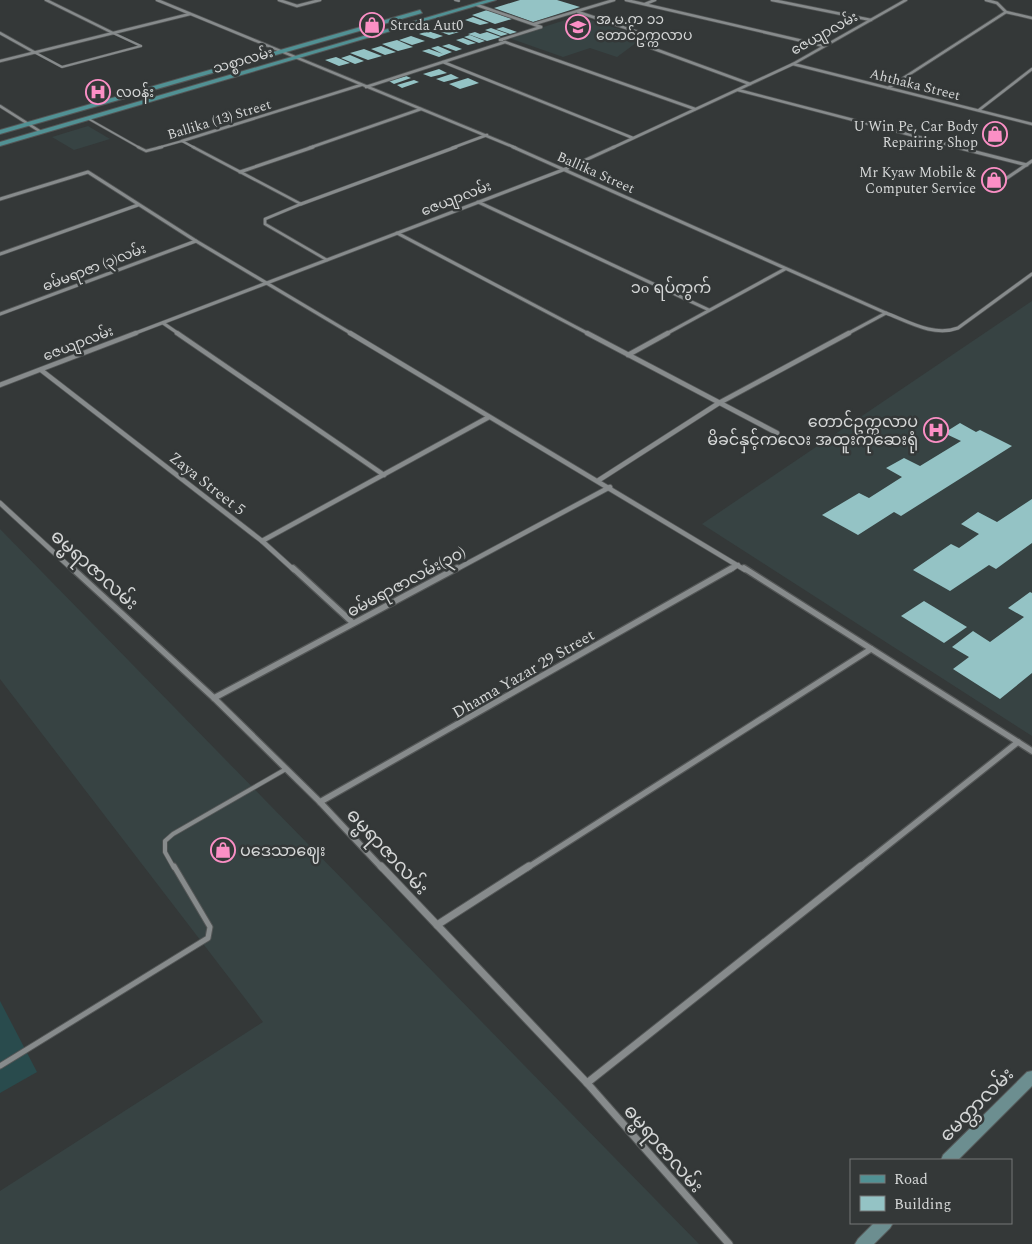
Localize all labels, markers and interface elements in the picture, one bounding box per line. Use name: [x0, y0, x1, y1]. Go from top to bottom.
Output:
street label: ဇေယျာလမ်း: [787, 6, 862, 61]
place label: အ.မ.က ၁၁ တောင်ဥက္ကလာပ: [596, 9, 692, 47]
shop icon: Strcda Aut0: [359, 12, 385, 38]
school or university icon: အ.မ.က ၁၁ တောင်ဥက္ကလာပ: [565, 14, 591, 40]
place label: Strcda Aut0: [390, 15, 463, 36]
street label: သစ္စာလမ်း: [211, 42, 276, 80]
street label: Ahthaka Street: [867, 63, 963, 106]
hospital icon: လဝန်း: [85, 79, 111, 105]
place label: လဝန်း: [116, 82, 154, 104]
street label: Ballika (13) Street: [165, 94, 274, 145]
place label: U Win Pe, Car Body Repairing Shop: [854, 116, 979, 153]
shop icon: U Win Pe, Car Body Repairing Shop: [982, 121, 1008, 147]
street label: Ballika Street: [553, 146, 638, 199]
place label: Mr Kyaw Mobile & Computer Service: [859, 162, 976, 199]
shop icon: Mr Kyaw Mobile & Computer Service: [981, 167, 1007, 193]
street label: ဇေယျာလမ်း: [418, 175, 495, 222]
street label: ဓမ်မရာဇာ (၃)လမ်း: [39, 238, 149, 298]
district label: ၁o ရပ်ကွက်: [631, 276, 711, 301]
street label: ဇေယျာလမ်း: [40, 320, 117, 367]
place label: တောင်ဥက္ကလာပ မိခင်နှင့်ကလေး အထူးကုဆေးရုံ: [707, 410, 918, 454]
hospital icon: တောင်ဥက္ကလာပ မိခင်နှင့်ကလေး အထူးကုဆေးရုံ: [923, 417, 949, 443]
street label: Zaya Street 5: [164, 446, 251, 521]
street label: ဓမ္မရာဇာလမ်း: [43, 522, 145, 618]
street label: ဓမ်မရာဇာလမ်း(၃၀): [343, 540, 471, 624]
street label: Dhama Yazar 29 Street: [448, 623, 599, 724]
street label: ဓမ္မရာဇာလမ်း: [339, 801, 436, 902]
shop icon: ပဒေသာဈေး: [210, 837, 236, 863]
place label: ပဒေသာဈေး: [240, 839, 326, 864]
street label: မေတ္တာလမ်း: [932, 1060, 1021, 1149]
street label: ဓမ္မရာဇာလမ်း: [616, 1097, 711, 1200]
legend: [850, 1159, 1012, 1224]
text: Road: [894, 1168, 928, 1191]
text: Building: [894, 1193, 951, 1216]

